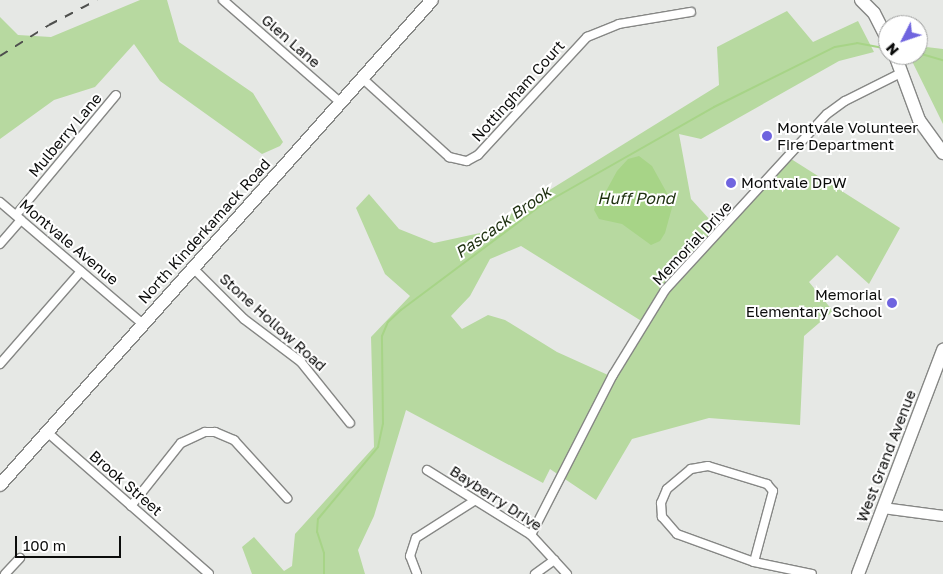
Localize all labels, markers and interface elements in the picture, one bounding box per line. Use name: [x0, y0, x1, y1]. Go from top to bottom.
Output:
street label: Glen Lane: [258, 11, 324, 71]
north arrow: [878, 15, 928, 65]
street label: Nottingham Court: [468, 37, 568, 145]
text: N: [882, 40, 902, 59]
street label: Mulberry Lane: [25, 89, 105, 181]
place label: Montvale Volunteer Fire Department: [777, 118, 918, 153]
marker: Montvale Volunteer Fire Department: [761, 130, 773, 142]
street label: North Kinderkamack Road: [134, 155, 274, 307]
place label: Montvale DPW: [741, 174, 847, 192]
marker: Montvale DPW: [725, 177, 737, 189]
water label: Pascack Brook: [451, 182, 555, 262]
water label: Huff Pond: [597, 188, 675, 208]
street label: Montvale Avenue: [16, 195, 122, 289]
street label: Memorial Drive: [649, 197, 735, 289]
street label: Stone Hollow Road: [216, 269, 330, 375]
place label: Memorial Elementary School: [746, 285, 882, 320]
marker: Memorial Elementary School: [886, 297, 898, 309]
street label: West Grand Avenue: [852, 387, 920, 525]
street label: Brook Street: [86, 447, 166, 519]
street label: Bayberry Drive: [447, 462, 545, 534]
scale bar: [18, 526, 124, 558]
text: 100 m: [23, 536, 66, 554]

